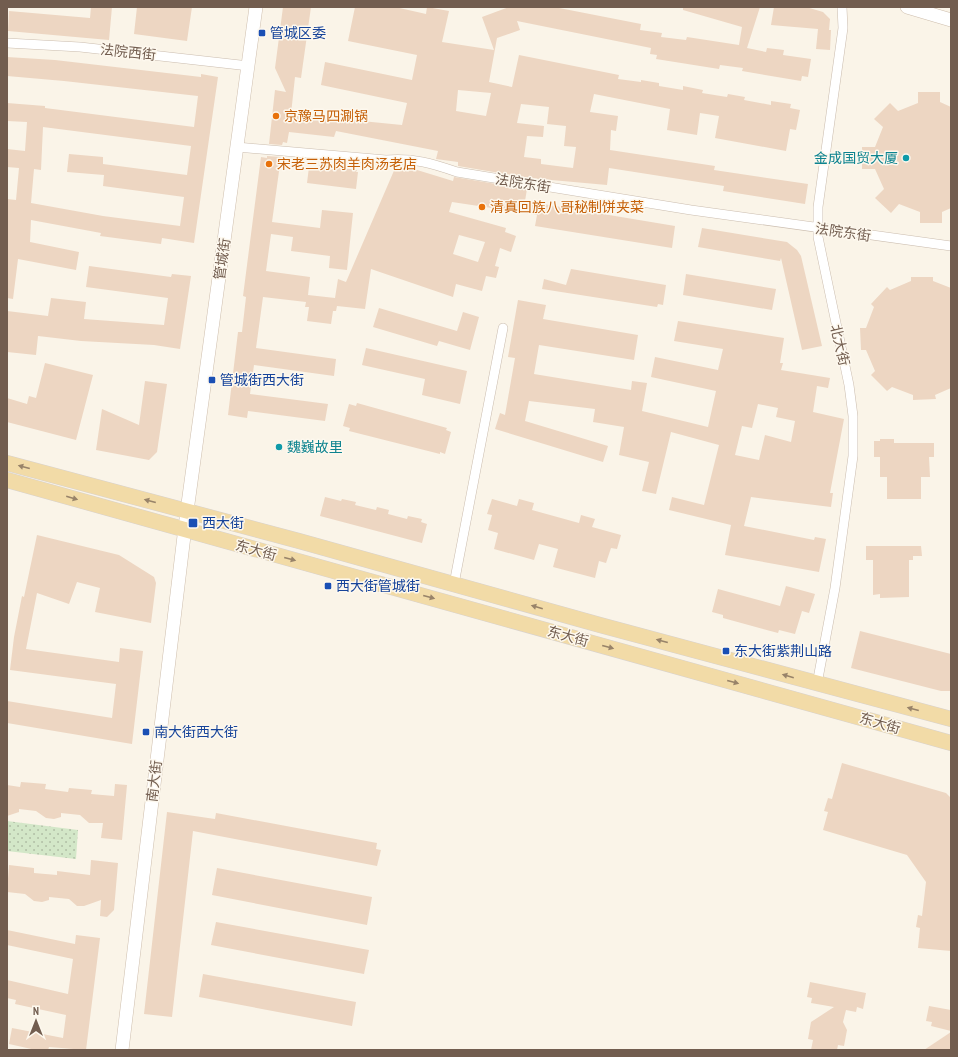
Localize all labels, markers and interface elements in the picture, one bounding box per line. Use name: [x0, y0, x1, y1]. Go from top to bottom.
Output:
place label: 管城区委: [270, 24, 326, 42]
marker: 管城区委: [257, 28, 267, 38]
street label: 法院西街: [99, 40, 157, 64]
place label: 京豫马四涮锅: [284, 107, 368, 125]
marker: 京豫马四涮锅: [271, 111, 281, 121]
place label: 金成国贸大厦: [814, 149, 898, 167]
marker: 金成国贸大厦: [901, 153, 911, 163]
place label: 宋老三苏肉羊肉汤老店: [277, 155, 417, 173]
marker: 宋老三苏肉羊肉汤老店: [264, 159, 274, 169]
street label: 法院东街: [494, 170, 552, 196]
place label: 清真回族八哥秘制饼夹菜: [490, 198, 644, 216]
marker: 清真回族八哥秘制饼夹菜: [477, 202, 487, 212]
street label: 法院东街: [814, 219, 872, 245]
street label: 管城街: [210, 237, 234, 281]
street label: 北大街: [827, 323, 853, 367]
place label: 管城街西大街: [220, 371, 304, 389]
marker: 管城街西大街: [207, 375, 217, 385]
place label: 魏巍故里: [287, 438, 343, 456]
marker: 魏巍故里: [274, 442, 284, 452]
one-way arrow: [18, 464, 30, 470]
one-way arrow: [66, 495, 78, 501]
one-way arrow: [144, 498, 156, 504]
place label: 西大街: [202, 514, 244, 532]
marker: 西大街: [187, 517, 199, 529]
street label: 东大街: [233, 536, 279, 564]
one-way arrow: [284, 556, 296, 562]
place label: 西大街管城街: [336, 577, 420, 595]
marker: 西大街管城街: [323, 581, 333, 591]
one-way arrow: [423, 595, 435, 601]
one-way arrow: [531, 604, 543, 610]
street label: 东大街: [545, 622, 591, 650]
one-way arrow: [656, 638, 668, 644]
place label: 东大街紫荆山路: [734, 642, 832, 660]
one-way arrow: [602, 644, 614, 650]
marker: 东大街紫荆山路: [721, 646, 731, 656]
one-way arrow: [782, 672, 794, 678]
one-way arrow: [728, 679, 740, 685]
one-way arrow: [907, 706, 920, 712]
street label: 东大街: [857, 709, 903, 737]
place label: 南大街西大街: [154, 723, 238, 741]
marker: 南大街西大街: [141, 727, 151, 737]
street label: 南大街: [143, 759, 165, 803]
north arrow: [16, 1001, 56, 1041]
text: N: [33, 1004, 39, 1018]

